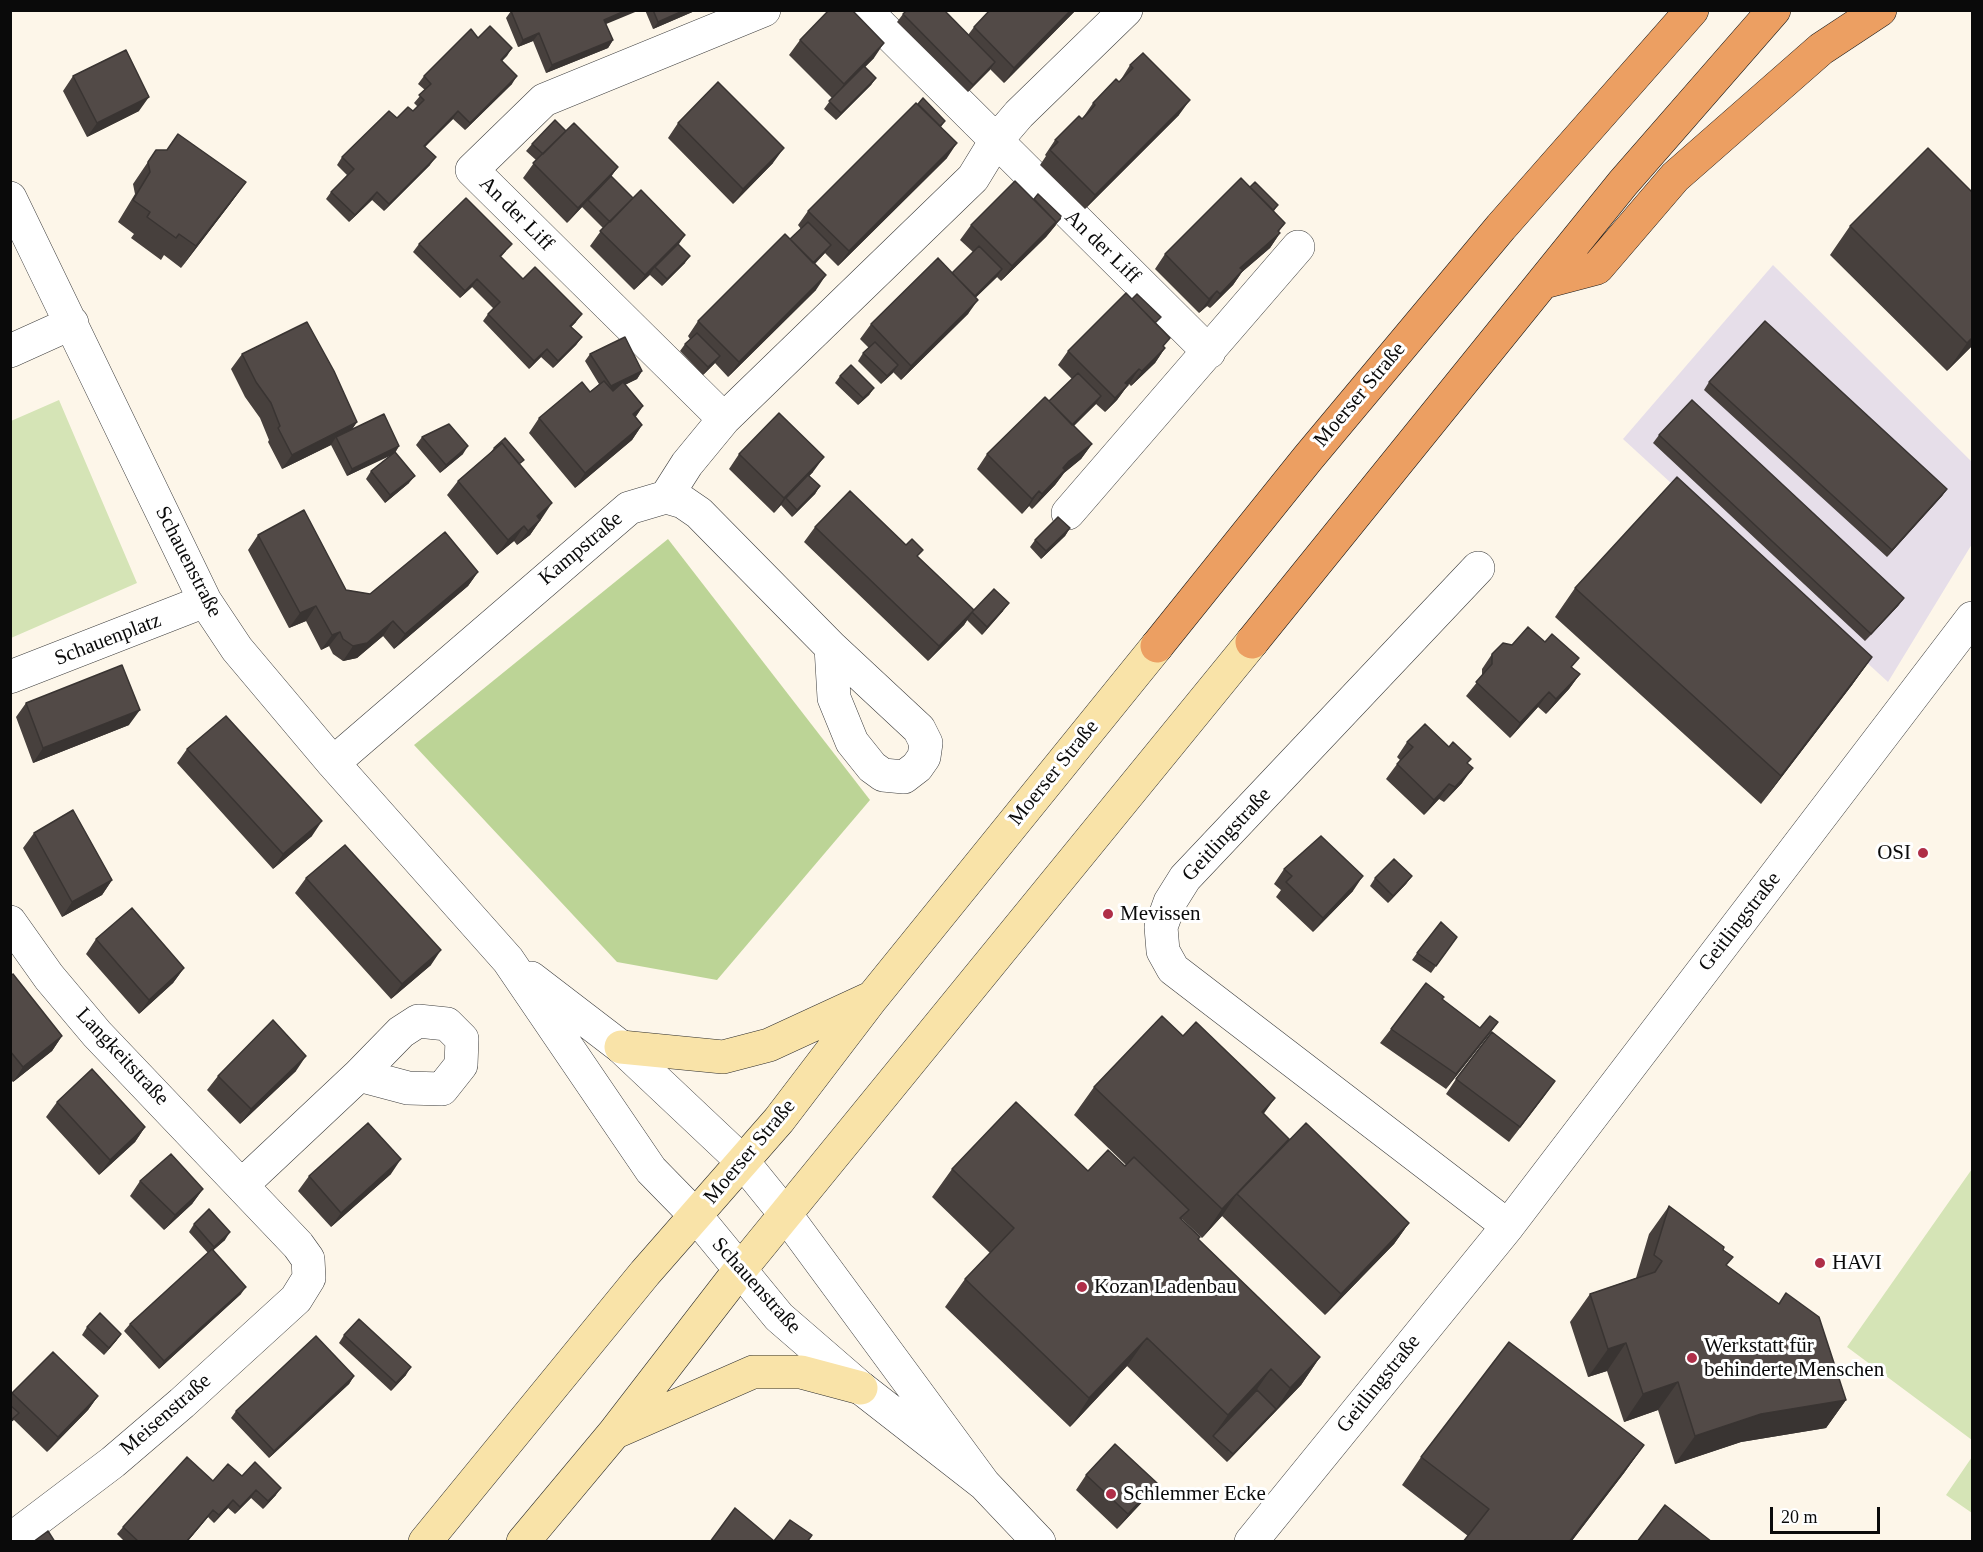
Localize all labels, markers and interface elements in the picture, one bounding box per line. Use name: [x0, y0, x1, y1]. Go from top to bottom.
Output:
street label: An der Liff: [473, 171, 559, 257]
street label: An der Liff: [1059, 205, 1145, 289]
street label: Moerser Straße: [1309, 338, 1411, 452]
street label: Schauenstraße: [149, 502, 227, 622]
street label: Kampstraße: [534, 507, 628, 591]
street label: Schauenplatz: [51, 608, 165, 672]
street label: Moerser Straße: [1004, 715, 1104, 831]
street label: Geitlingstraße: [1177, 783, 1277, 887]
place label: OSI: [1877, 840, 1911, 866]
marker: OSI: [1916, 846, 1930, 860]
street label: Geitlingstraße: [1693, 867, 1787, 977]
place label: Mevissen: [1120, 901, 1200, 927]
marker: Mevissen: [1101, 907, 1115, 921]
street label: Langkeitstraße: [70, 1003, 174, 1111]
street label: Moerser Straße: [699, 1095, 801, 1209]
street label: Schauenstraße: [706, 1233, 806, 1339]
place label: HAVI: [1832, 1250, 1882, 1276]
marker: HAVI: [1813, 1256, 1827, 1270]
place label: Kozan Ladenbau: [1094, 1274, 1237, 1300]
marker: Kozan Ladenbau: [1075, 1280, 1089, 1294]
street label: Geitlingstraße: [1332, 1330, 1426, 1438]
place label: Werkstatt für behinderte Menschen: [1704, 1333, 1884, 1383]
marker: Werkstatt für behinderte Menschen: [1685, 1351, 1699, 1365]
street label: Meisenstraße: [115, 1369, 217, 1461]
place label: Schlemmer Ecke: [1123, 1481, 1266, 1507]
marker: Schlemmer Ecke: [1104, 1487, 1118, 1501]
scale bar: [1773, 1495, 1882, 1533]
text: 20 m: [1781, 1507, 1818, 1527]

